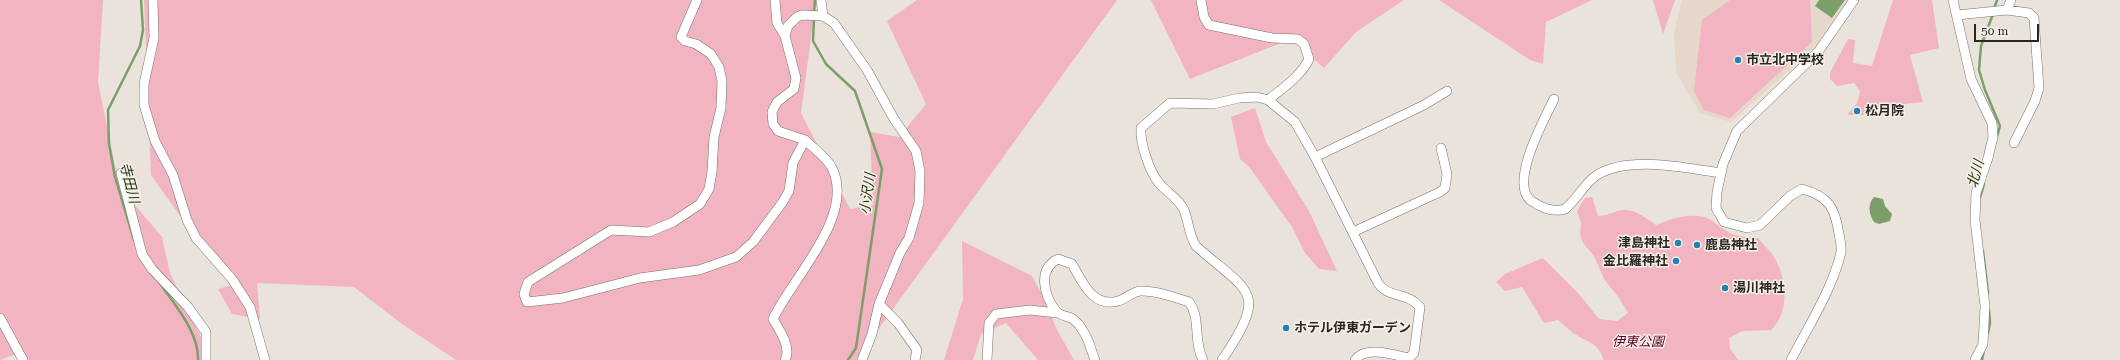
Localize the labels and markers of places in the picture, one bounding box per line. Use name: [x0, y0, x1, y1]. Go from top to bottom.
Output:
place label: 市立北中学校: [1746, 52, 1824, 68]
marker: 市立北中学校: [1733, 55, 1743, 65]
place label: 松月院: [1865, 103, 1904, 119]
marker: 松月院: [1852, 106, 1862, 116]
place label: 津島神社: [1618, 235, 1670, 251]
place label: 鹿島神社: [1705, 237, 1757, 253]
marker: 津島神社: [1673, 238, 1683, 248]
marker: 鹿島神社: [1692, 240, 1702, 250]
place label: 金比羅神社: [1603, 253, 1668, 269]
marker: 金比羅神社: [1671, 256, 1681, 266]
place label: 湯川神社: [1733, 280, 1785, 296]
marker: 湯川神社: [1720, 283, 1730, 293]
place label: ホテル伊東ガーデン: [1294, 320, 1411, 336]
marker: ホテル伊東ガーデン: [1281, 323, 1291, 333]

